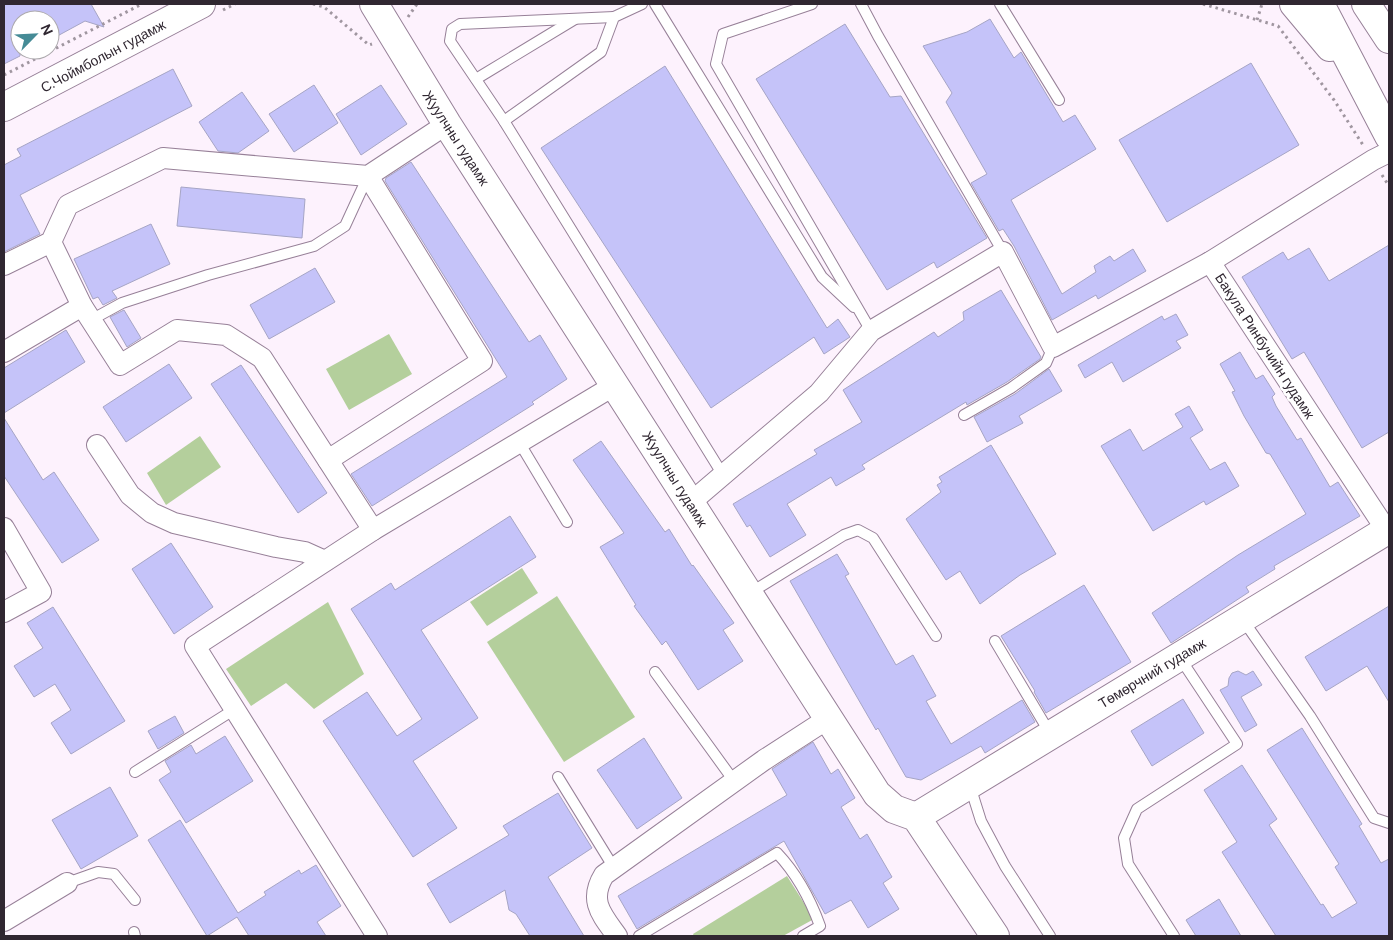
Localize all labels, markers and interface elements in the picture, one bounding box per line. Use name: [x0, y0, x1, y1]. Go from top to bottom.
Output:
north arrow: [10, 10, 60, 60]
street label: С.Чоймболын гудамж: [37, 15, 169, 97]
text: N: [37, 21, 57, 38]
street label: Жуулчны гудамж: [419, 87, 494, 189]
street label: Бакула Ринбучийн гудамж: [1211, 270, 1319, 423]
street label: Жуулчны гудамж: [638, 428, 712, 531]
street label: Төмөрчний гудамж: [1095, 633, 1210, 712]

